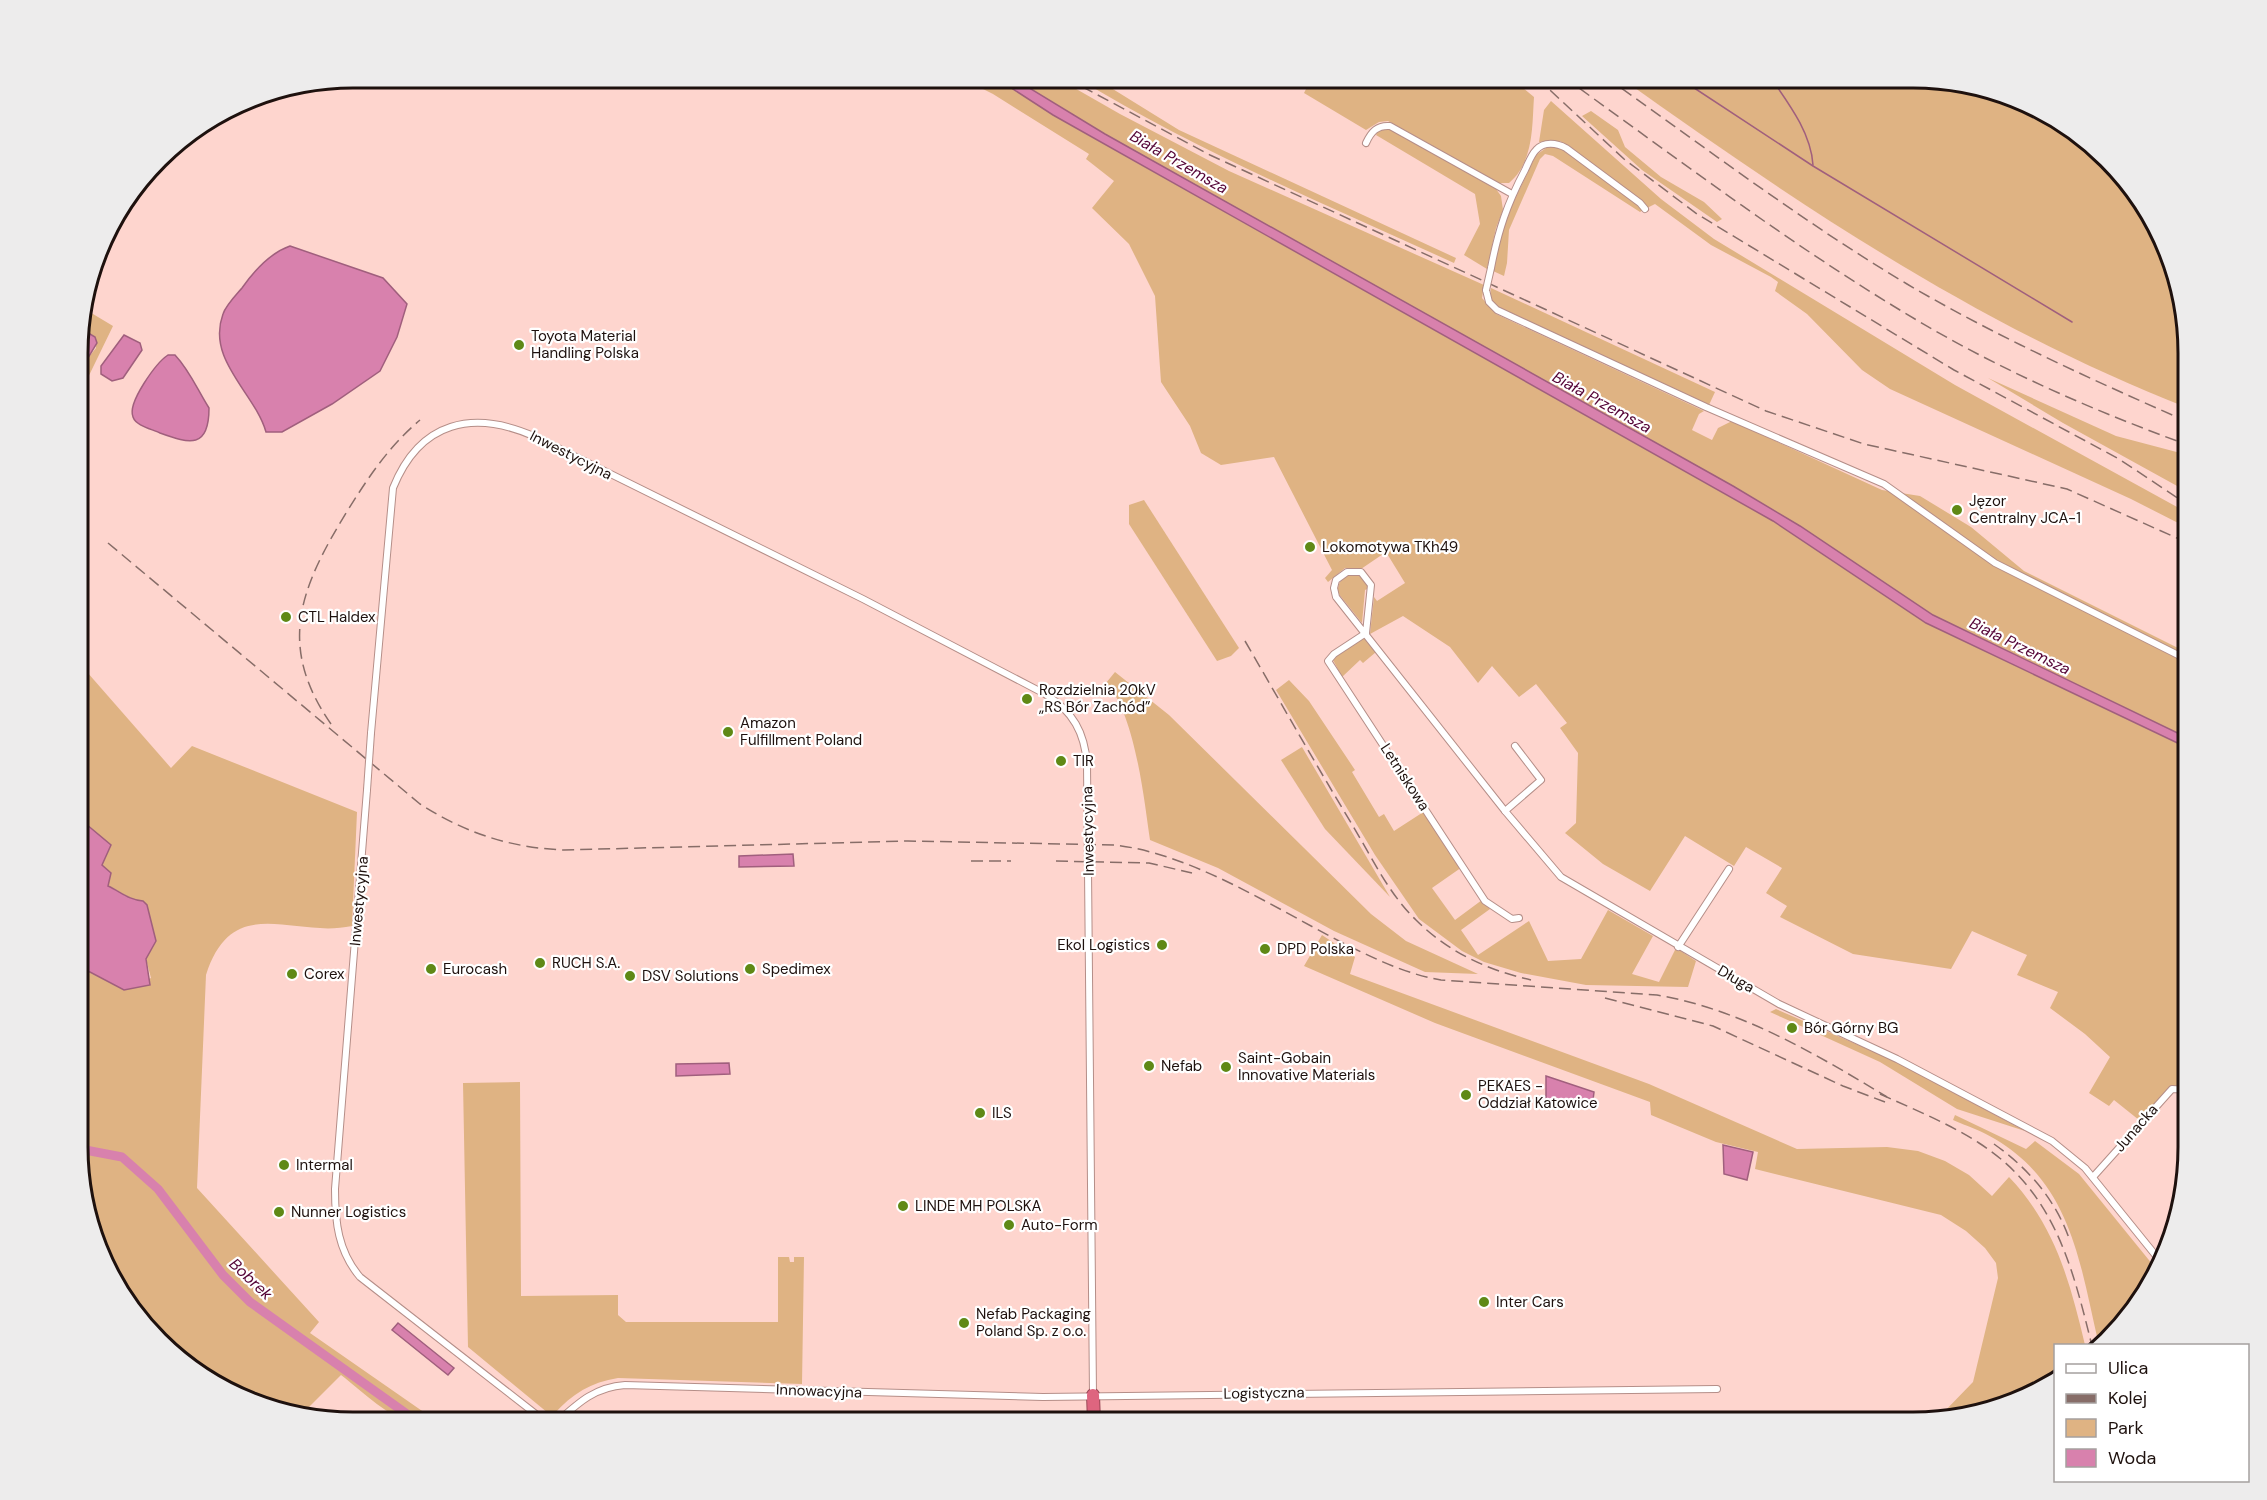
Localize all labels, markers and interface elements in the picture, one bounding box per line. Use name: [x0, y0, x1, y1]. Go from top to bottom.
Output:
water label: Biała Przemsza: [1126, 125, 1232, 199]
place label: Toyota Material Handling Polska: [531, 326, 639, 363]
marker: Toyota Material Handling Polska: [512, 338, 526, 352]
water label: Biała Przemsza: [1549, 366, 1655, 438]
street label: Inwestycyjna: [526, 426, 616, 484]
place label: Jęzor Centralny JCA-1: [1969, 491, 2081, 528]
marker: Jęzor Centralny JCA-1: [1950, 503, 1964, 517]
place label: Lokomotywa TKh49: [1322, 537, 1458, 557]
marker: Lokomotywa TKh49: [1303, 540, 1317, 554]
place label: CTL Haldex: [298, 607, 376, 627]
marker: CTL Haldex: [279, 610, 293, 624]
water label: Biała Przemsza: [1966, 612, 2074, 680]
place label: Rozdzielnia 20kV „RS Bór Zachód”: [1039, 680, 1156, 717]
marker: Rozdzielnia 20kV „RS Bór Zachód”: [1020, 692, 1034, 706]
place label: Amazon Fulfillment Poland: [740, 713, 862, 750]
marker: Amazon Fulfillment Poland: [721, 725, 735, 739]
street label: Letniskowa: [1376, 739, 1434, 815]
place label: TIR: [1073, 751, 1094, 771]
marker: TIR: [1054, 754, 1068, 768]
street label: Inwestycyjna: [1077, 786, 1099, 876]
street label: Inwestycyjna: [345, 855, 373, 947]
place label: Ekol Logistics: [1057, 935, 1150, 955]
marker: Ekol Logistics: [1155, 938, 1169, 952]
place label: DPD Polska: [1277, 939, 1354, 959]
marker: DPD Polska: [1258, 942, 1272, 956]
place label: RUCH S.A.: [552, 953, 620, 973]
marker: RUCH S.A.: [533, 956, 547, 970]
place label: Eurocash: [443, 959, 507, 979]
place label: Spedimex: [762, 959, 831, 979]
street label: Długa: [1714, 961, 1758, 997]
marker: Eurocash: [424, 962, 438, 976]
marker: Spedimex: [743, 962, 757, 976]
place label: Corex: [304, 964, 345, 984]
place label: DSV Solutions: [642, 966, 739, 986]
marker: Corex: [285, 967, 299, 981]
marker: DSV Solutions: [623, 969, 637, 983]
place label: Bór Górny BG: [1804, 1018, 1898, 1038]
marker: Bór Górny BG: [1785, 1021, 1799, 1035]
place label: Saint-Gobain Innovative Materials: [1238, 1048, 1375, 1085]
place label: Nefab: [1161, 1056, 1202, 1076]
marker: Nefab: [1142, 1059, 1156, 1073]
marker: Saint-Gobain Innovative Materials: [1219, 1060, 1233, 1074]
place label: PEKAES - Oddział Katowice: [1478, 1076, 1598, 1113]
marker: PEKAES - Oddział Katowice: [1459, 1088, 1473, 1102]
street label: Junacka: [2110, 1100, 2162, 1156]
place label: ILS: [992, 1103, 1012, 1123]
marker: ILS: [973, 1106, 987, 1120]
place label: Intermal: [296, 1155, 353, 1175]
marker: Intermal: [277, 1158, 291, 1172]
place label: LINDE MH POLSKA: [915, 1196, 1042, 1216]
marker: LINDE MH POLSKA: [896, 1199, 910, 1213]
place label: Nunner Logistics: [291, 1202, 406, 1222]
marker: Nunner Logistics: [272, 1205, 286, 1219]
place label: Auto-Form: [1021, 1215, 1098, 1235]
marker: Auto-Form: [1002, 1218, 1016, 1232]
water label: Bobrek: [225, 1254, 278, 1305]
place label: Inter Cars: [1496, 1292, 1564, 1312]
marker: Inter Cars: [1477, 1295, 1491, 1309]
place label: Nefab Packaging Poland Sp. z o.o.: [976, 1304, 1091, 1341]
marker: Nefab Packaging Poland Sp. z o.o.: [957, 1316, 971, 1330]
legend: [2054, 1344, 2249, 1482]
text: Ulica: [2108, 1356, 2148, 1380]
street label: Innowacyjna: [776, 1380, 862, 1402]
street label: Logistyczna: [1223, 1382, 1305, 1404]
text: Kolej: [2108, 1386, 2147, 1410]
text: Park: [2108, 1416, 2144, 1440]
text: Woda: [2108, 1446, 2156, 1470]

